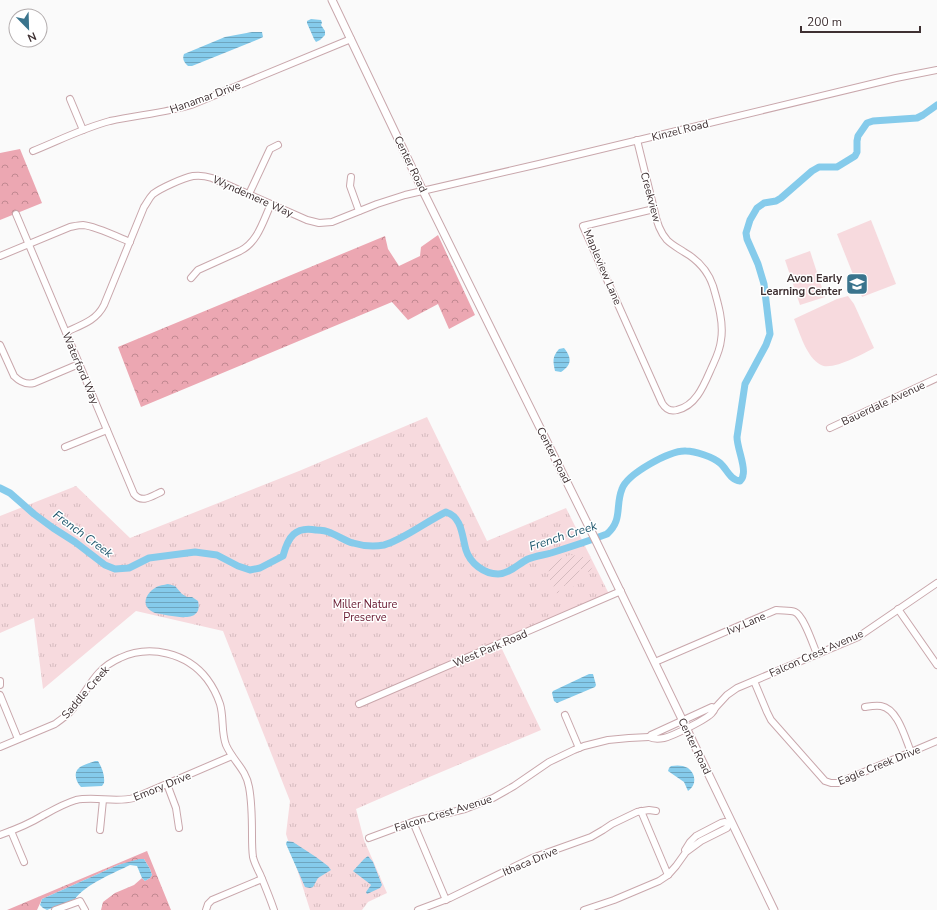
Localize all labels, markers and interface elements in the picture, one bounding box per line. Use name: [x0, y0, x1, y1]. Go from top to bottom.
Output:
north arrow: [8, 8, 48, 48]
scale bar: [801, 8, 920, 34]
text: 200 m: [807, 14, 842, 30]
text: N: [25, 28, 38, 45]
street label: Hanamar Drive: [168, 78, 243, 117]
street label: Kinzel Road: [650, 116, 710, 145]
street label: Center Road: [390, 133, 431, 195]
street label: Creekview: [637, 170, 664, 224]
street label: Wyndemere Way: [210, 172, 296, 221]
street label: Mapleview Lane: [580, 227, 625, 307]
place label: Avon Early Learning Center: [760, 271, 843, 299]
school or university icon: Avon Early Learning Center: [844, 271, 870, 297]
street label: Waterford Way: [59, 330, 103, 407]
street label: Bauerdale Avenue: [839, 377, 928, 429]
street label: Center Road: [533, 425, 574, 486]
water label: French Creek: [50, 507, 117, 562]
water label: French Creek: [527, 517, 600, 554]
park label: Miller Nature Preserve: [333, 597, 398, 625]
street label: Ivy Lane: [724, 608, 768, 638]
street label: West Park Road: [451, 626, 530, 671]
street label: Falcon Crest Avenue: [767, 626, 866, 681]
street label: Saddle Creek: [58, 662, 113, 722]
street label: Center Road: [674, 715, 715, 777]
street label: Eagle Creek Drive: [836, 742, 923, 789]
street label: Emory Drive: [131, 768, 193, 805]
street label: Falcon Crest Avenue: [392, 791, 494, 835]
street label: Ithaca Drive: [500, 843, 560, 880]

